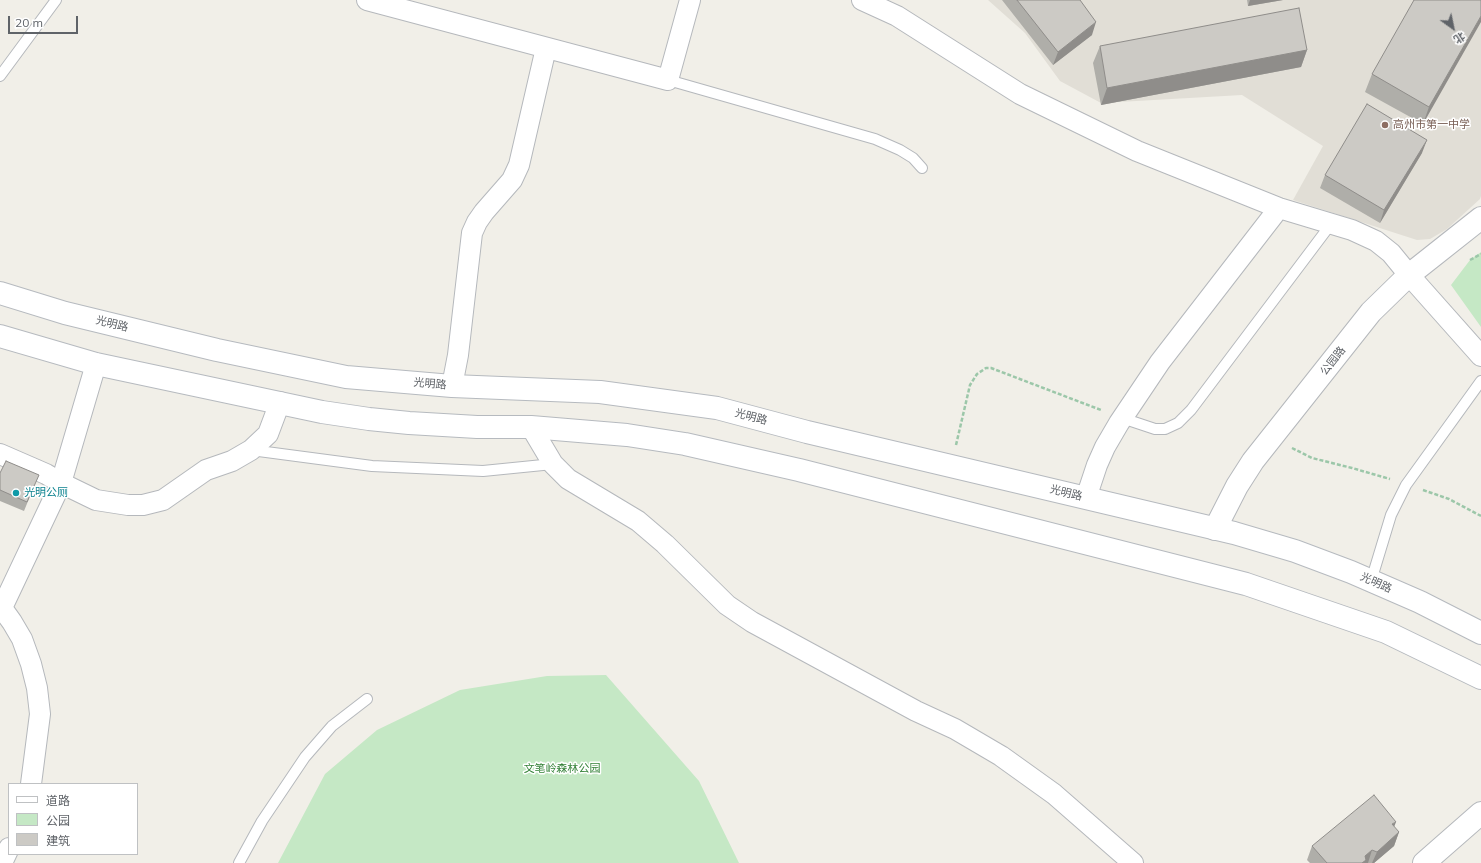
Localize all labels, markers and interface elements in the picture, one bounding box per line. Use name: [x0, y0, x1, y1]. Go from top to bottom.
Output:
scale bar: [10, 8, 80, 34]
north arrow: [1433, 8, 1473, 48]
text: 20 m: [15, 15, 43, 30]
text: 北: [1451, 29, 1468, 47]
place label: 高州市第一中学: [1393, 118, 1470, 132]
marker: 高州市第一中学: [1380, 120, 1390, 130]
street label: 光明路: [94, 314, 130, 334]
street label: 公园路: [1318, 344, 1348, 378]
street label: 光明路: [413, 376, 447, 392]
street label: 光明路: [733, 406, 769, 428]
street label: 光明路: [1048, 483, 1084, 503]
place label: 光明公厕: [24, 486, 68, 500]
marker: 光明公厕: [11, 488, 21, 498]
street label: 光明路: [1358, 570, 1394, 596]
park label: 文笔岭森林公园: [524, 762, 600, 776]
legend: [8, 783, 138, 855]
text: 道路: [46, 793, 70, 808]
text: 公园: [46, 813, 70, 828]
text: 建筑: [46, 833, 70, 848]

